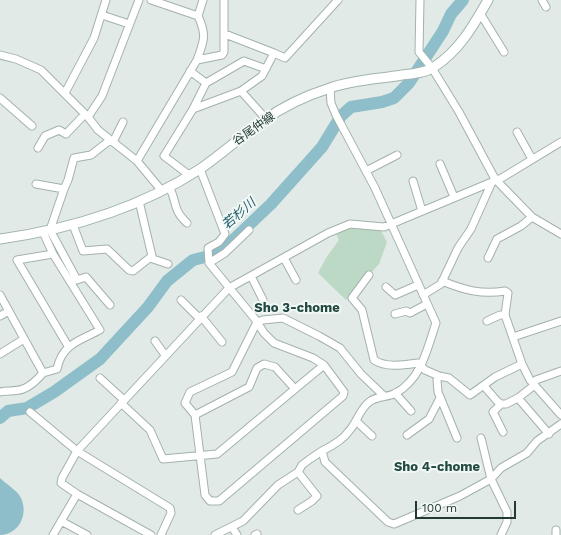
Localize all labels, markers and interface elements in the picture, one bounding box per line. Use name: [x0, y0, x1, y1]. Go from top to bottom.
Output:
street label: 谷尾仲線: [230, 109, 278, 149]
water label: 若杉川: [219, 195, 259, 233]
district label: Sho 3-chome: [254, 300, 340, 316]
district label: Sho 4-chome: [394, 459, 480, 475]
scale bar: [417, 493, 518, 519]
text: 100 m: [422, 501, 457, 515]

